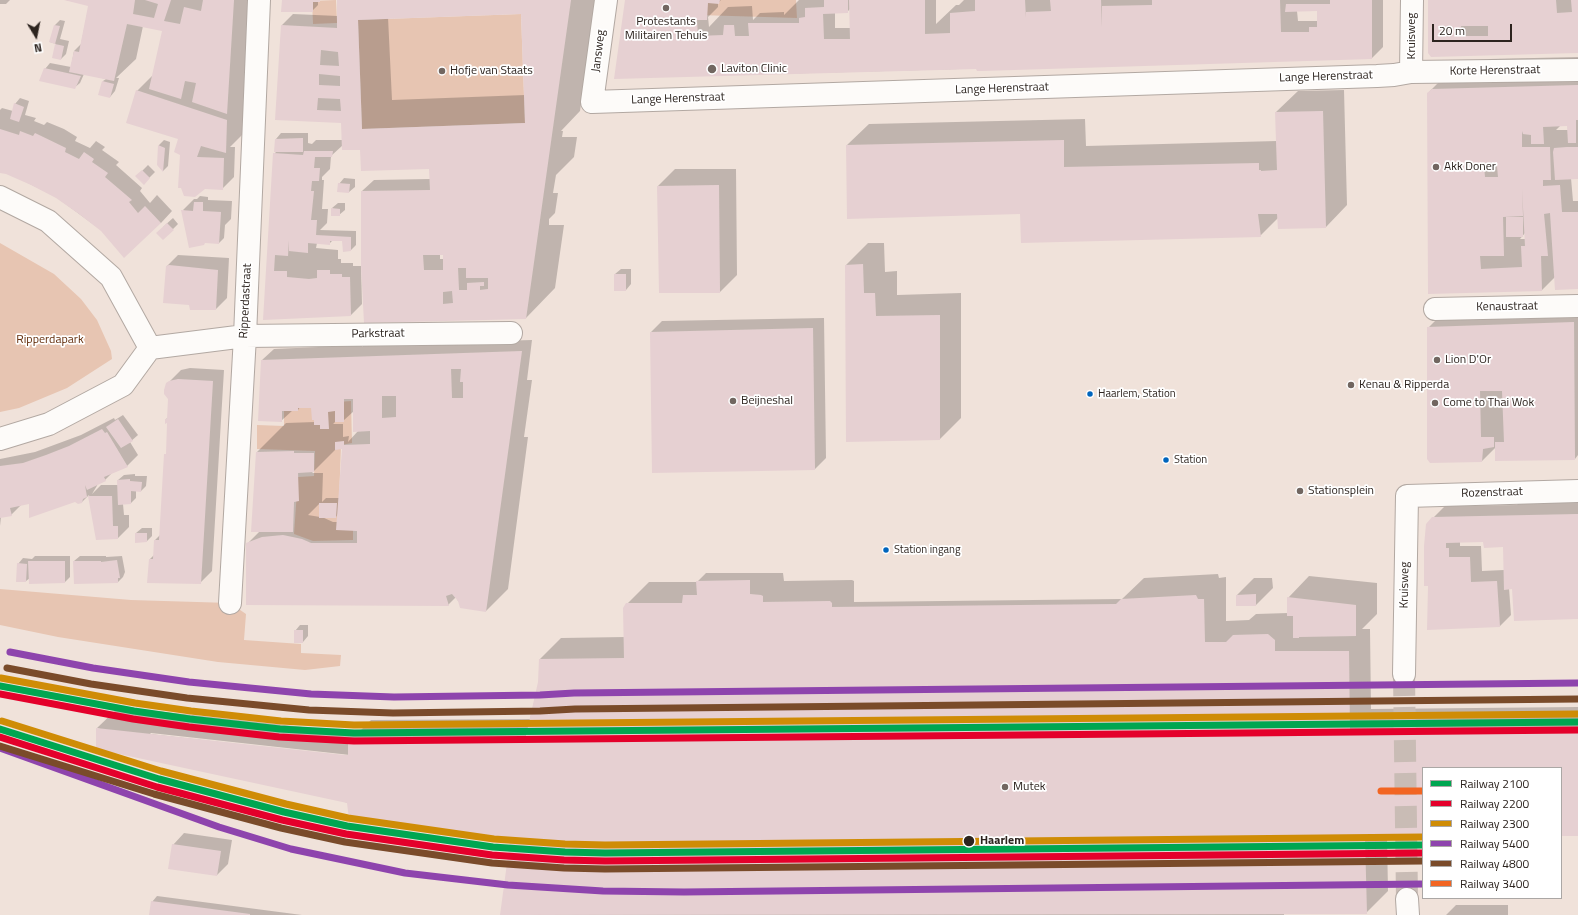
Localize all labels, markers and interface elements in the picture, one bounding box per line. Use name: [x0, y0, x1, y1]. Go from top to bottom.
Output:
marker: Protestants Militairen Tehuis: [661, 3, 671, 13]
street label: Kruisweg: [1405, 13, 1419, 59]
place label: Protestants Militairen Tehuis: [625, 15, 707, 43]
north arrow: [16, 16, 56, 56]
scale bar: [1434, 16, 1514, 42]
text: 20 m: [1439, 21, 1465, 40]
street label: Jansweg: [589, 29, 609, 73]
text: N: [33, 39, 43, 56]
place label: Laviton Clinic: [721, 62, 787, 76]
marker: Laviton Clinic: [706, 63, 718, 75]
street label: Korte Herenstraat: [1449, 63, 1541, 79]
place label: Hofje van Staats: [450, 64, 533, 78]
marker: Hofje van Staats: [437, 66, 447, 76]
street label: Lange Herenstraat: [1279, 68, 1373, 86]
street label: Lange Herenstraat: [955, 80, 1049, 98]
street label: Lange Herenstraat: [631, 90, 725, 108]
place label: Akk Doner: [1444, 160, 1496, 174]
marker: Akk Doner: [1431, 162, 1441, 172]
street label: Ripperdastraat: [237, 263, 255, 339]
street label: Kenaustraat: [1476, 299, 1538, 315]
street label: Parkstraat: [351, 326, 405, 342]
park label: Ripperdapark: [16, 333, 84, 347]
place label: Lion D'Or: [1445, 353, 1491, 367]
marker: Lion D'Or: [1432, 355, 1442, 365]
place label: Kenau & Ripperda: [1359, 378, 1449, 392]
marker: Kenau & Ripperda: [1346, 380, 1356, 390]
place label: Haarlem, Station: [1098, 387, 1176, 401]
marker: Haarlem, Station: [1085, 389, 1095, 399]
place label: Beijneshal: [741, 394, 793, 408]
marker: Beijneshal: [728, 396, 738, 406]
place label: Come to Thai Wok: [1443, 396, 1534, 410]
marker: Come to Thai Wok: [1430, 398, 1440, 408]
place label: Station: [1174, 453, 1207, 467]
marker: Station: [1161, 455, 1171, 465]
place label: Stationsplein: [1308, 484, 1374, 498]
street label: Rozenstraat: [1461, 485, 1523, 501]
marker: Stationsplein: [1295, 486, 1305, 496]
place label: Station ingang: [894, 543, 961, 557]
marker: Station ingang: [881, 545, 891, 555]
street label: Kruisweg: [1397, 561, 1413, 609]
legend: [1422, 767, 1562, 899]
text: Railway 2100: [1460, 774, 1529, 793]
place label: Mutek: [1013, 780, 1045, 794]
marker: Mutek: [1000, 782, 1010, 792]
text: Railway 2200: [1460, 794, 1529, 813]
text: Railway 2300: [1460, 814, 1529, 833]
marker: Haarlem: [962, 834, 976, 848]
place label: Haarlem: [980, 834, 1024, 848]
text: Railway 5400: [1460, 834, 1529, 853]
text: Railway 4800: [1460, 854, 1529, 873]
text: Railway 3400: [1460, 874, 1529, 893]

